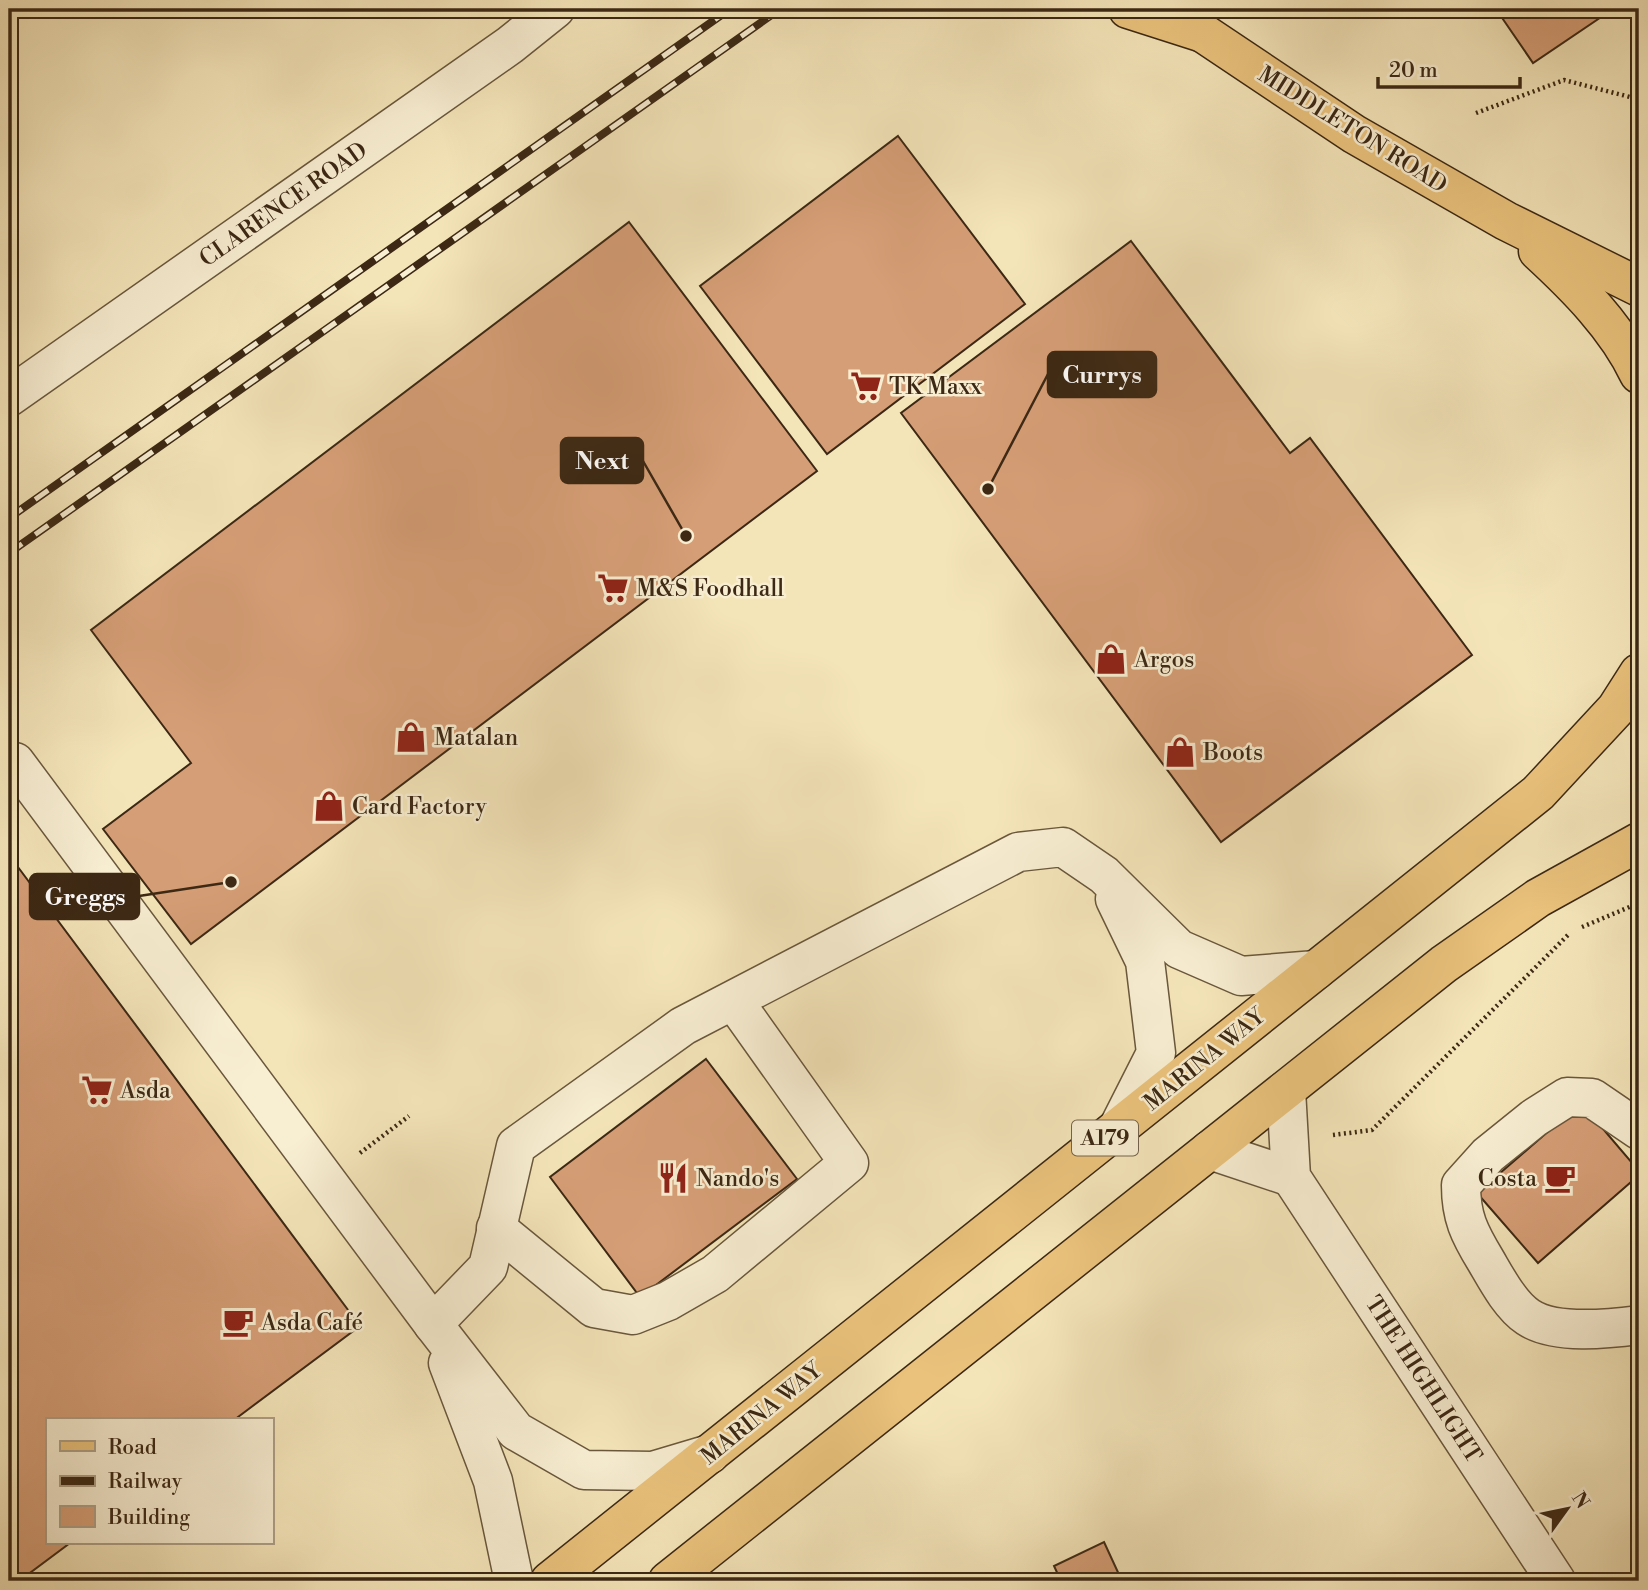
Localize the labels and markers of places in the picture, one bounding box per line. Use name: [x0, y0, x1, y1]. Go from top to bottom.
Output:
callout: Currys: [1048, 352, 1156, 397]
supermarket icon: TK Maxx: [849, 369, 883, 403]
place label: TK Maxx: [889, 373, 982, 401]
callout: Next: [561, 438, 643, 483]
supermarket icon: M&S Foodhall: [596, 571, 630, 605]
place label: M&S Foodhall: [636, 575, 784, 603]
shop icon: Argos: [1094, 642, 1128, 676]
place label: Argos: [1133, 646, 1194, 674]
shop icon: Matalan: [394, 720, 428, 754]
place label: Matalan: [434, 724, 519, 752]
shop icon: Boots: [1163, 735, 1197, 769]
place label: Boots: [1202, 739, 1263, 767]
shop icon: Card Factory: [312, 789, 346, 823]
place label: Card Factory: [352, 793, 487, 821]
callout: Greggs: [30, 874, 139, 919]
supermarket icon: Asda: [80, 1073, 114, 1107]
place label: Asda: [119, 1077, 171, 1105]
restaurant icon: Nando's: [656, 1161, 690, 1195]
cafe icon: Costa: [1543, 1161, 1577, 1195]
place label: Nando's: [696, 1165, 779, 1193]
place label: Costa: [1478, 1165, 1537, 1193]
cafe icon: Asda Café: [221, 1305, 255, 1339]
place label: Asda Café: [260, 1309, 363, 1337]

